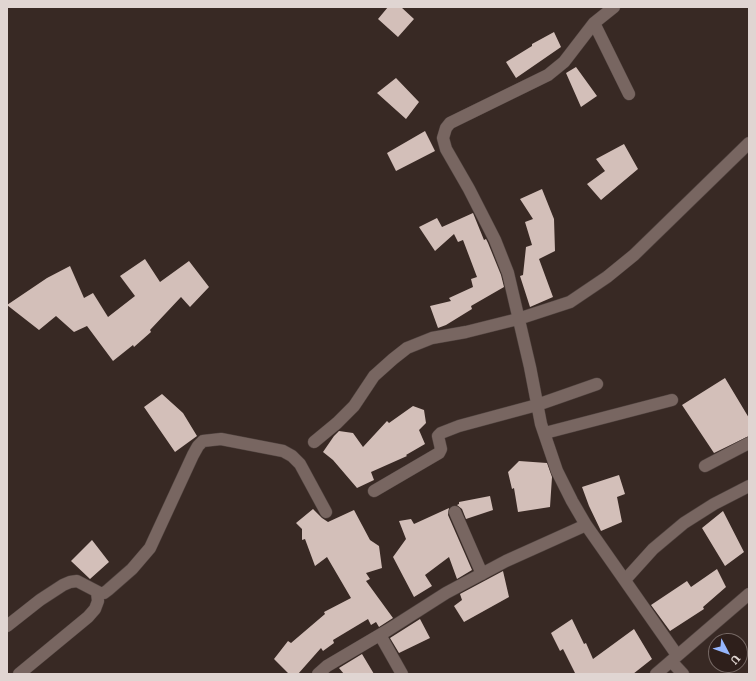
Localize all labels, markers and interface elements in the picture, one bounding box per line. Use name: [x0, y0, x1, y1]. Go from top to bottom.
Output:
north arrow: [708, 633, 748, 673]
text: U: [727, 652, 745, 669]

